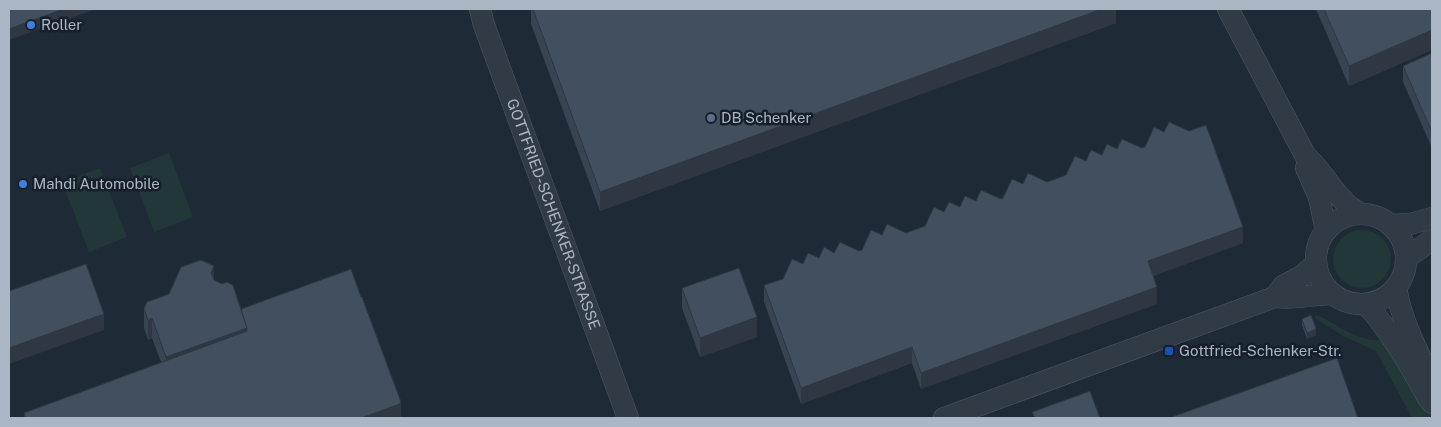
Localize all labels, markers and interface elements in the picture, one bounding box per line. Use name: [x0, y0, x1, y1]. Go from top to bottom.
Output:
place label: Roller: [41, 16, 82, 33]
marker: Roller: [25, 19, 37, 31]
street label: GOTTFRIED-SCHENKER-STRASSE: [504, 96, 604, 332]
place label: DB Schenker: [721, 109, 812, 126]
marker: DB Schenker: [705, 112, 717, 124]
place label: Mahdi Automobile: [33, 175, 160, 192]
marker: Mahdi Automobile: [17, 178, 29, 190]
place label: Gottfried-Schenker-Str.: [1179, 342, 1341, 359]
marker: Gottfried-Schenker-Str.: [1163, 345, 1175, 357]

